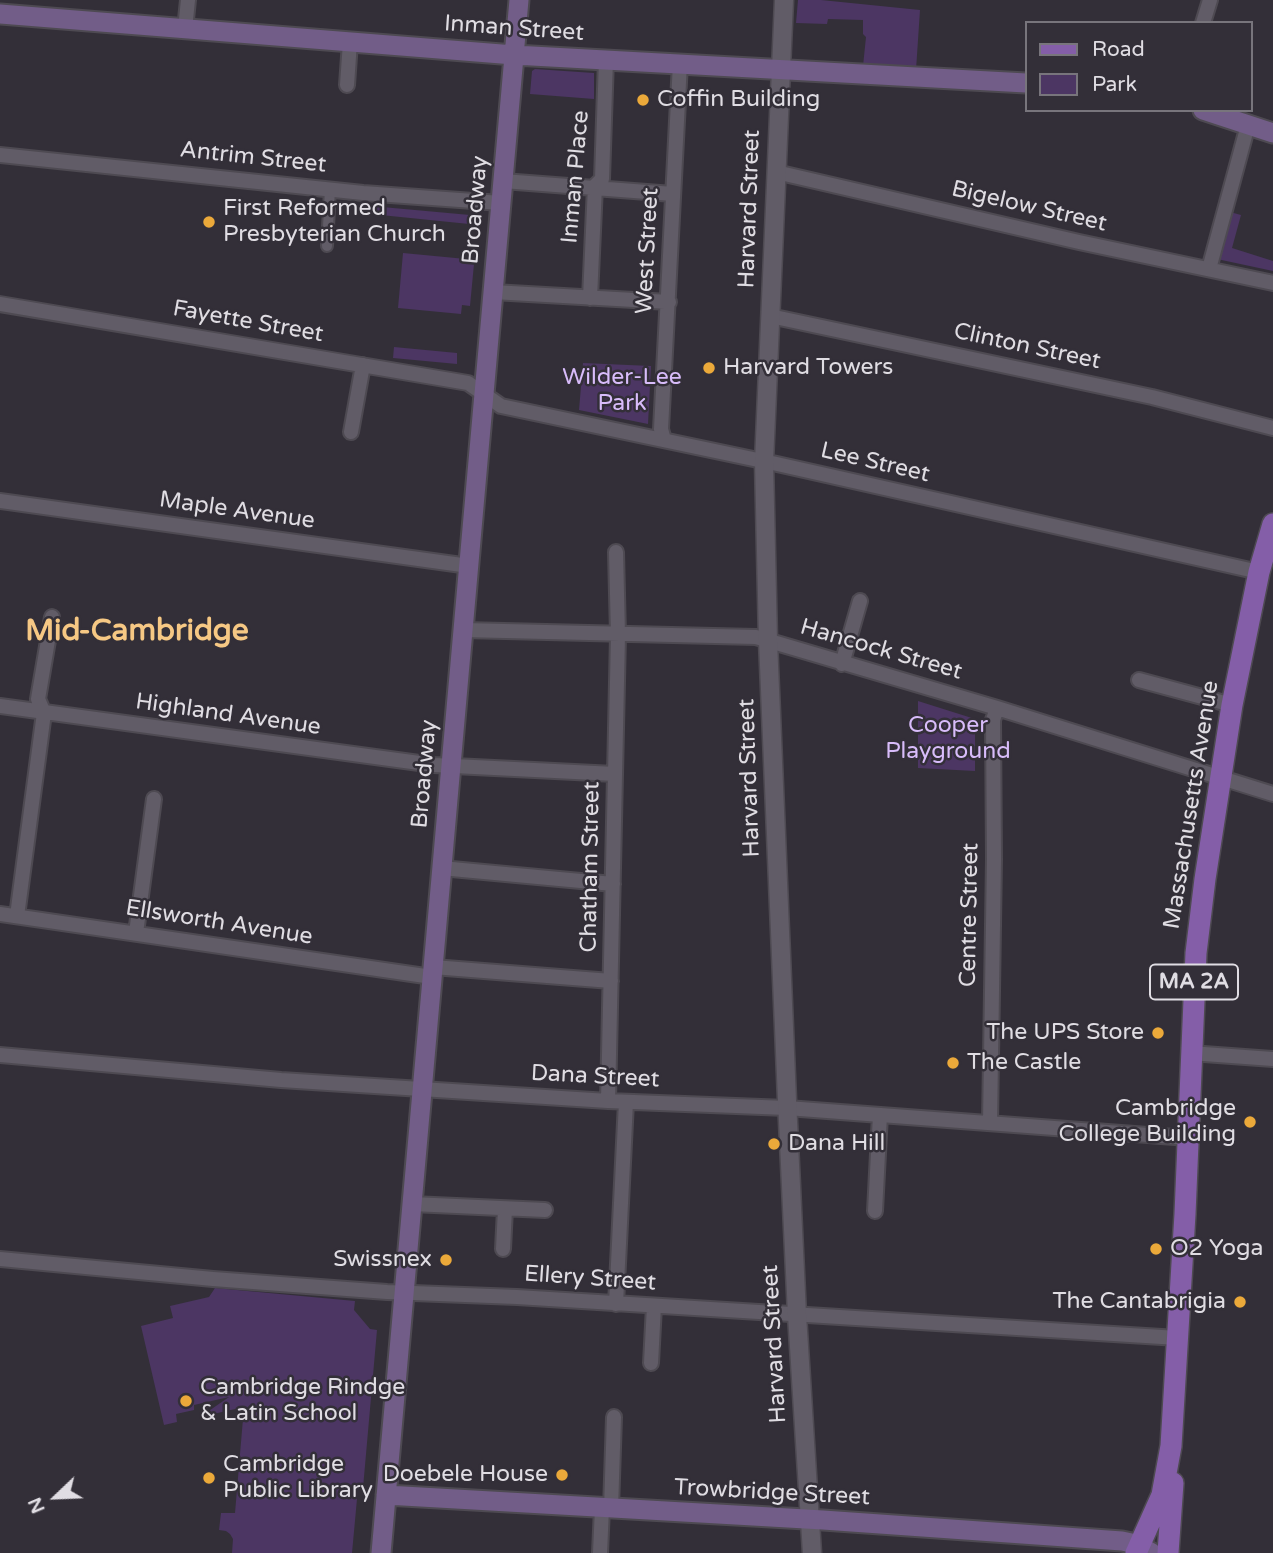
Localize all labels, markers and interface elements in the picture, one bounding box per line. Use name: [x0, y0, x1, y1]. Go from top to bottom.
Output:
street label: Inman Street: [443, 10, 585, 48]
legend: [1024, 21, 1252, 112]
text: Road: [1092, 37, 1145, 62]
text: Park: [1092, 72, 1137, 97]
place label: Coffin Building: [657, 86, 820, 114]
marker: Coffin Building: [635, 92, 651, 108]
street label: Inman Place: [556, 109, 596, 245]
street label: Harvard Street: [733, 129, 767, 289]
street label: Antrim Street: [179, 137, 327, 179]
street label: Broadway: [458, 155, 494, 265]
street label: Bigelow Street: [949, 176, 1109, 238]
street label: West Street: [631, 187, 665, 315]
place label: First Reformed Presbyterian Church: [223, 195, 446, 249]
marker: First Reformed Presbyterian Church: [201, 214, 217, 230]
street label: Fayette Street: [171, 295, 325, 349]
street label: Clinton Street: [951, 318, 1103, 376]
place label: Harvard Towers: [723, 354, 893, 382]
marker: Harvard Towers: [701, 360, 717, 376]
park label: Wilder-Lee Park: [562, 364, 682, 418]
street label: Lee Street: [818, 437, 932, 489]
street label: Maple Avenue: [157, 486, 317, 536]
district label: Mid-Cambridge: [25, 614, 249, 650]
street label: Hancock Street: [797, 614, 965, 686]
street label: Massachusetts Avenue: [1159, 679, 1225, 931]
street label: Highland Avenue: [134, 688, 322, 742]
street label: Harvard Street: [733, 698, 767, 858]
park label: Cooper Playground: [885, 712, 1011, 766]
street label: Broadway: [407, 719, 443, 829]
street label: Chatham Street: [576, 781, 606, 953]
street label: Centre Street: [955, 843, 985, 987]
street label: Ellsworth Avenue: [123, 895, 315, 951]
road number: MA 2A: [1150, 964, 1238, 1000]
place label: The UPS Store: [986, 1019, 1144, 1047]
marker: The UPS Store: [1150, 1025, 1166, 1041]
place label: The Castle: [967, 1049, 1081, 1077]
marker: The Castle: [945, 1055, 961, 1071]
street label: Dana Street: [530, 1060, 660, 1094]
place label: Cambridge College Building: [1058, 1095, 1236, 1149]
marker: Cambridge College Building: [1242, 1114, 1258, 1130]
place label: Dana Hill: [788, 1130, 885, 1158]
marker: Dana Hill: [766, 1136, 782, 1152]
place label: O2 Yoga: [1170, 1235, 1263, 1263]
marker: O2 Yoga: [1148, 1241, 1164, 1257]
place label: Swissnex: [333, 1246, 432, 1274]
marker: Swissnex: [438, 1252, 454, 1268]
street label: Ellery Street: [523, 1261, 657, 1297]
street label: Harvard Street: [757, 1264, 793, 1424]
place label: The Cantabrigia: [1053, 1288, 1226, 1316]
marker: The Cantabrigia: [1232, 1294, 1248, 1310]
place label: Cambridge Rindge & Latin School: [200, 1374, 405, 1428]
marker: Cambridge Rindge & Latin School: [178, 1393, 194, 1409]
place label: Cambridge Public Library: [223, 1451, 373, 1505]
place label: Doebele House: [383, 1461, 548, 1489]
north arrow: [21, 1462, 91, 1532]
marker: Doebele House: [554, 1467, 570, 1483]
marker: Cambridge Public Library: [201, 1470, 217, 1486]
street label: Trowbridge Street: [673, 1474, 871, 1512]
text: N: [24, 1494, 50, 1517]

